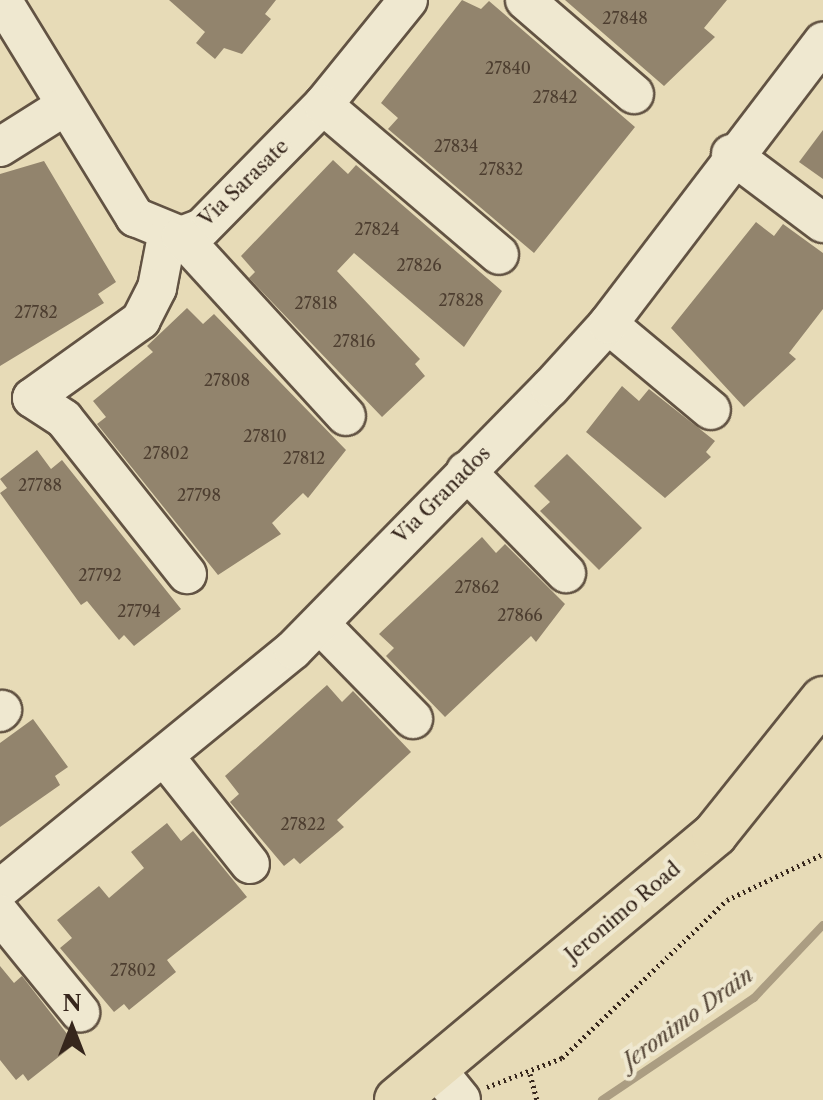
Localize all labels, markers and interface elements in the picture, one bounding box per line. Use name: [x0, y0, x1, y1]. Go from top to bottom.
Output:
house number: 27848: [602, 8, 648, 28]
house number: 27840: [485, 58, 531, 78]
house number: 27842: [532, 87, 578, 107]
street label: Via Sarasate: [194, 134, 294, 232]
house number: 27834: [434, 136, 478, 156]
house number: 27832: [479, 159, 523, 179]
house number: 27824: [354, 219, 400, 239]
house number: 27826: [396, 255, 442, 275]
house number: 27828: [438, 290, 484, 310]
house number: 27818: [295, 293, 337, 313]
house number: 27782: [14, 302, 58, 322]
house number: 27816: [333, 331, 375, 351]
house number: 27808: [204, 370, 250, 390]
house number: 27810: [243, 426, 287, 446]
street label: Via Granados: [388, 441, 496, 549]
house number: 27802: [143, 443, 189, 463]
house number: 27812: [283, 448, 325, 468]
house number: 27788: [18, 475, 62, 495]
house number: 27798: [177, 485, 221, 505]
house number: 27792: [78, 565, 122, 585]
house number: 27862: [454, 577, 500, 597]
house number: 27794: [117, 601, 161, 621]
house number: 27866: [497, 605, 543, 625]
house number: 27822: [281, 814, 325, 834]
street label: Jeronimo Road: [561, 857, 685, 967]
house number: 27802: [110, 960, 156, 980]
water label: Jeronimo Drain: [617, 962, 759, 1074]
north arrow: [32, 988, 112, 1068]
text: N: [62, 990, 82, 1017]

